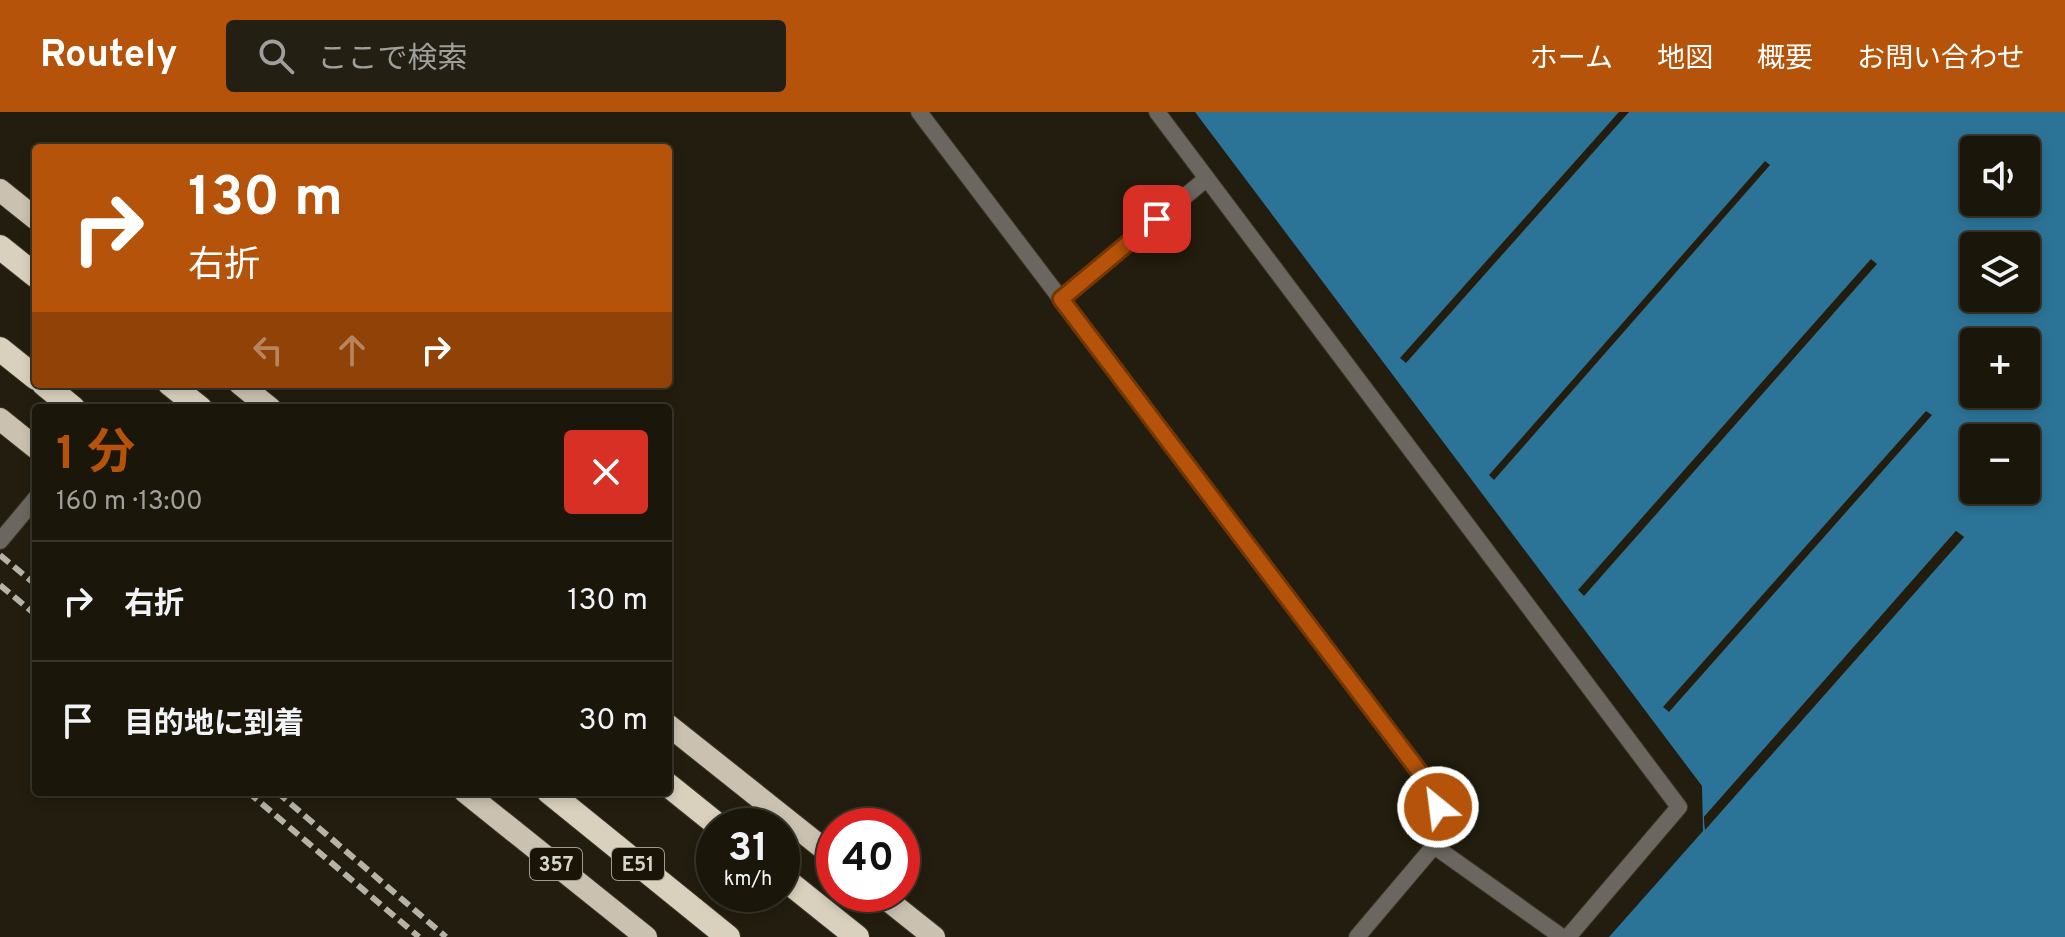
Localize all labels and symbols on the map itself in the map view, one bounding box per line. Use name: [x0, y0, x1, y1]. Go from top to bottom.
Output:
pin: [1123, 185, 1191, 253]
position arrow: [1396, 765, 1480, 849]
speed limit sign: 40: [816, 808, 920, 912]
road number: 357: [530, 848, 582, 880]
road number: E51: [612, 848, 664, 880]

